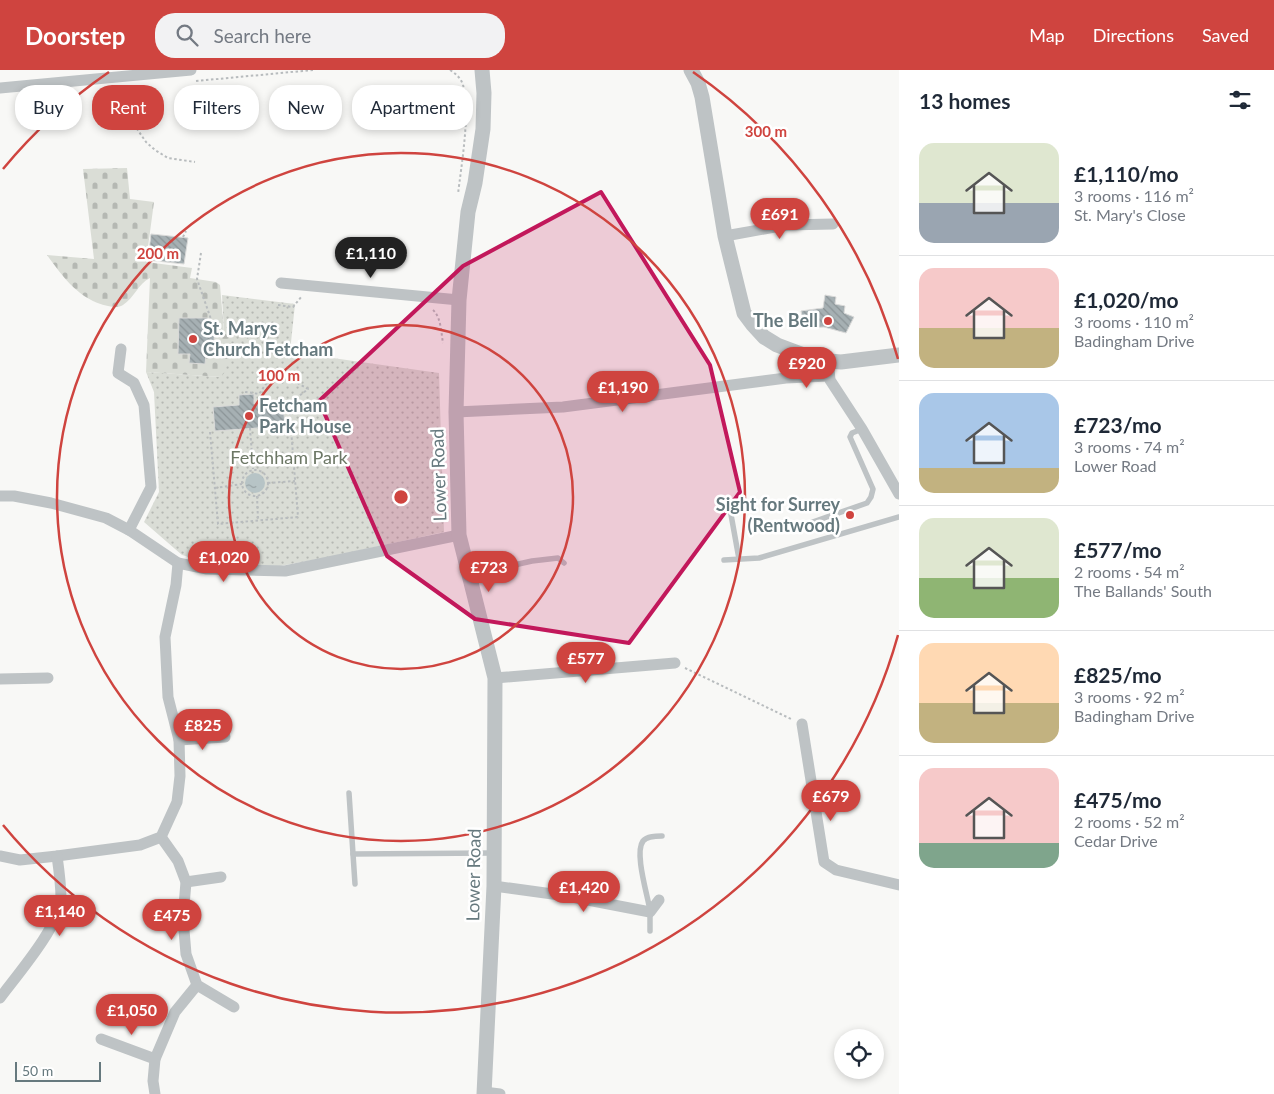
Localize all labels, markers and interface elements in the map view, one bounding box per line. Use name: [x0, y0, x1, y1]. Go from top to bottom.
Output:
search box: [155, 13, 505, 58]
text: Doorstep: [25, 21, 125, 50]
icon: search: [173, 21, 201, 49]
text: Search here: [213, 24, 311, 47]
text: Map: [1029, 24, 1065, 46]
text: Directions: [1093, 24, 1174, 46]
text: Saved: [1202, 24, 1249, 46]
chip: Buy: [15, 85, 82, 130]
chip: Rent: [92, 85, 164, 130]
chip: Filters: [174, 85, 259, 130]
chip: New: [269, 85, 342, 130]
chip: Apartment: [352, 85, 473, 130]
icon: filters: [1226, 86, 1254, 114]
text: 13 homes: [919, 88, 1010, 113]
text: 300 m: [745, 122, 787, 140]
text: £1,110/mo: [1074, 161, 1179, 186]
icon: home: [959, 163, 1019, 223]
text: 3 rooms · 116 m²: [1074, 186, 1194, 205]
pin: £691: [750, 198, 810, 240]
text: £691: [761, 204, 799, 223]
text: St. Mary's Close: [1074, 205, 1186, 224]
pin: £1,110: [330, 236, 412, 279]
text: £1,110: [346, 243, 396, 262]
text: 200 m: [137, 244, 179, 262]
text: £1,020/mo: [1074, 287, 1179, 312]
icon: home: [959, 288, 1019, 348]
place label: The Bell: [753, 309, 818, 331]
text: 3 rooms · 110 m²: [1074, 312, 1194, 331]
marker: The Bell: [822, 315, 834, 327]
place label: St. Marys Church Fetcham: [203, 317, 333, 360]
text: Badingham Drive: [1074, 331, 1195, 350]
marker: St. Marys Church Fetcham: [187, 333, 199, 345]
pin: £920: [777, 346, 837, 389]
text: £920: [788, 353, 826, 372]
text: 100 m: [258, 366, 300, 384]
pin: £1,190: [582, 370, 664, 413]
text: £1,190: [598, 377, 648, 396]
place label: Fetcham Park House: [259, 394, 352, 437]
marker: Fetcham Park House: [243, 410, 255, 422]
text: £723/mo: [1074, 412, 1162, 437]
icon: home: [959, 413, 1019, 473]
street label: Lower Road: [425, 428, 451, 522]
text: 3 rooms · 74 m²: [1074, 437, 1185, 456]
park label: Fetchham Park: [230, 446, 349, 468]
text: Lower Road: [1074, 456, 1157, 475]
centre of rings: [392, 488, 410, 506]
place label: Sight for Surrey (Rentwood): [716, 493, 840, 536]
marker: Sight for Surrey (Rentwood): [844, 509, 856, 521]
text: £577/mo: [1074, 537, 1162, 562]
icon: home: [959, 538, 1019, 598]
pin: £1,020: [183, 540, 265, 583]
text: £1,020: [199, 547, 249, 566]
pin: £723: [459, 550, 519, 593]
text: £723: [470, 557, 508, 576]
text: 2 rooms · 54 m²: [1074, 562, 1185, 581]
text: The Ballands' South: [1074, 581, 1212, 600]
pin: £577: [556, 642, 616, 684]
text: £577: [567, 648, 605, 667]
text: £825/mo: [1074, 662, 1162, 687]
icon: home: [959, 663, 1019, 723]
text: 3 rooms · 92 m²: [1074, 687, 1185, 706]
text: Badingham Drive: [1074, 706, 1195, 725]
pin: £825: [173, 708, 233, 751]
text: £825: [184, 715, 222, 734]
pin: £679: [801, 780, 861, 822]
text: £679: [812, 786, 850, 805]
text: £475/mo: [1074, 787, 1162, 812]
icon: home: [959, 788, 1019, 848]
text: 2 rooms · 52 m²: [1074, 812, 1185, 831]
street label: Lower Road: [461, 828, 485, 922]
text: Cedar Drive: [1074, 831, 1158, 850]
pin: £1,420: [543, 870, 625, 913]
text: £1,420: [559, 877, 609, 896]
pin: £1,140: [19, 894, 101, 937]
pin: £475: [142, 898, 202, 941]
text: £1,140: [35, 901, 85, 920]
text: £475: [153, 905, 191, 924]
pin: £1,050: [91, 994, 173, 1036]
text: £1,050: [107, 1000, 157, 1019]
map controls: [834, 1029, 884, 1079]
button: locate: [834, 1029, 884, 1079]
scale bar: [15, 1059, 101, 1082]
text: 50 m: [22, 1062, 53, 1079]

